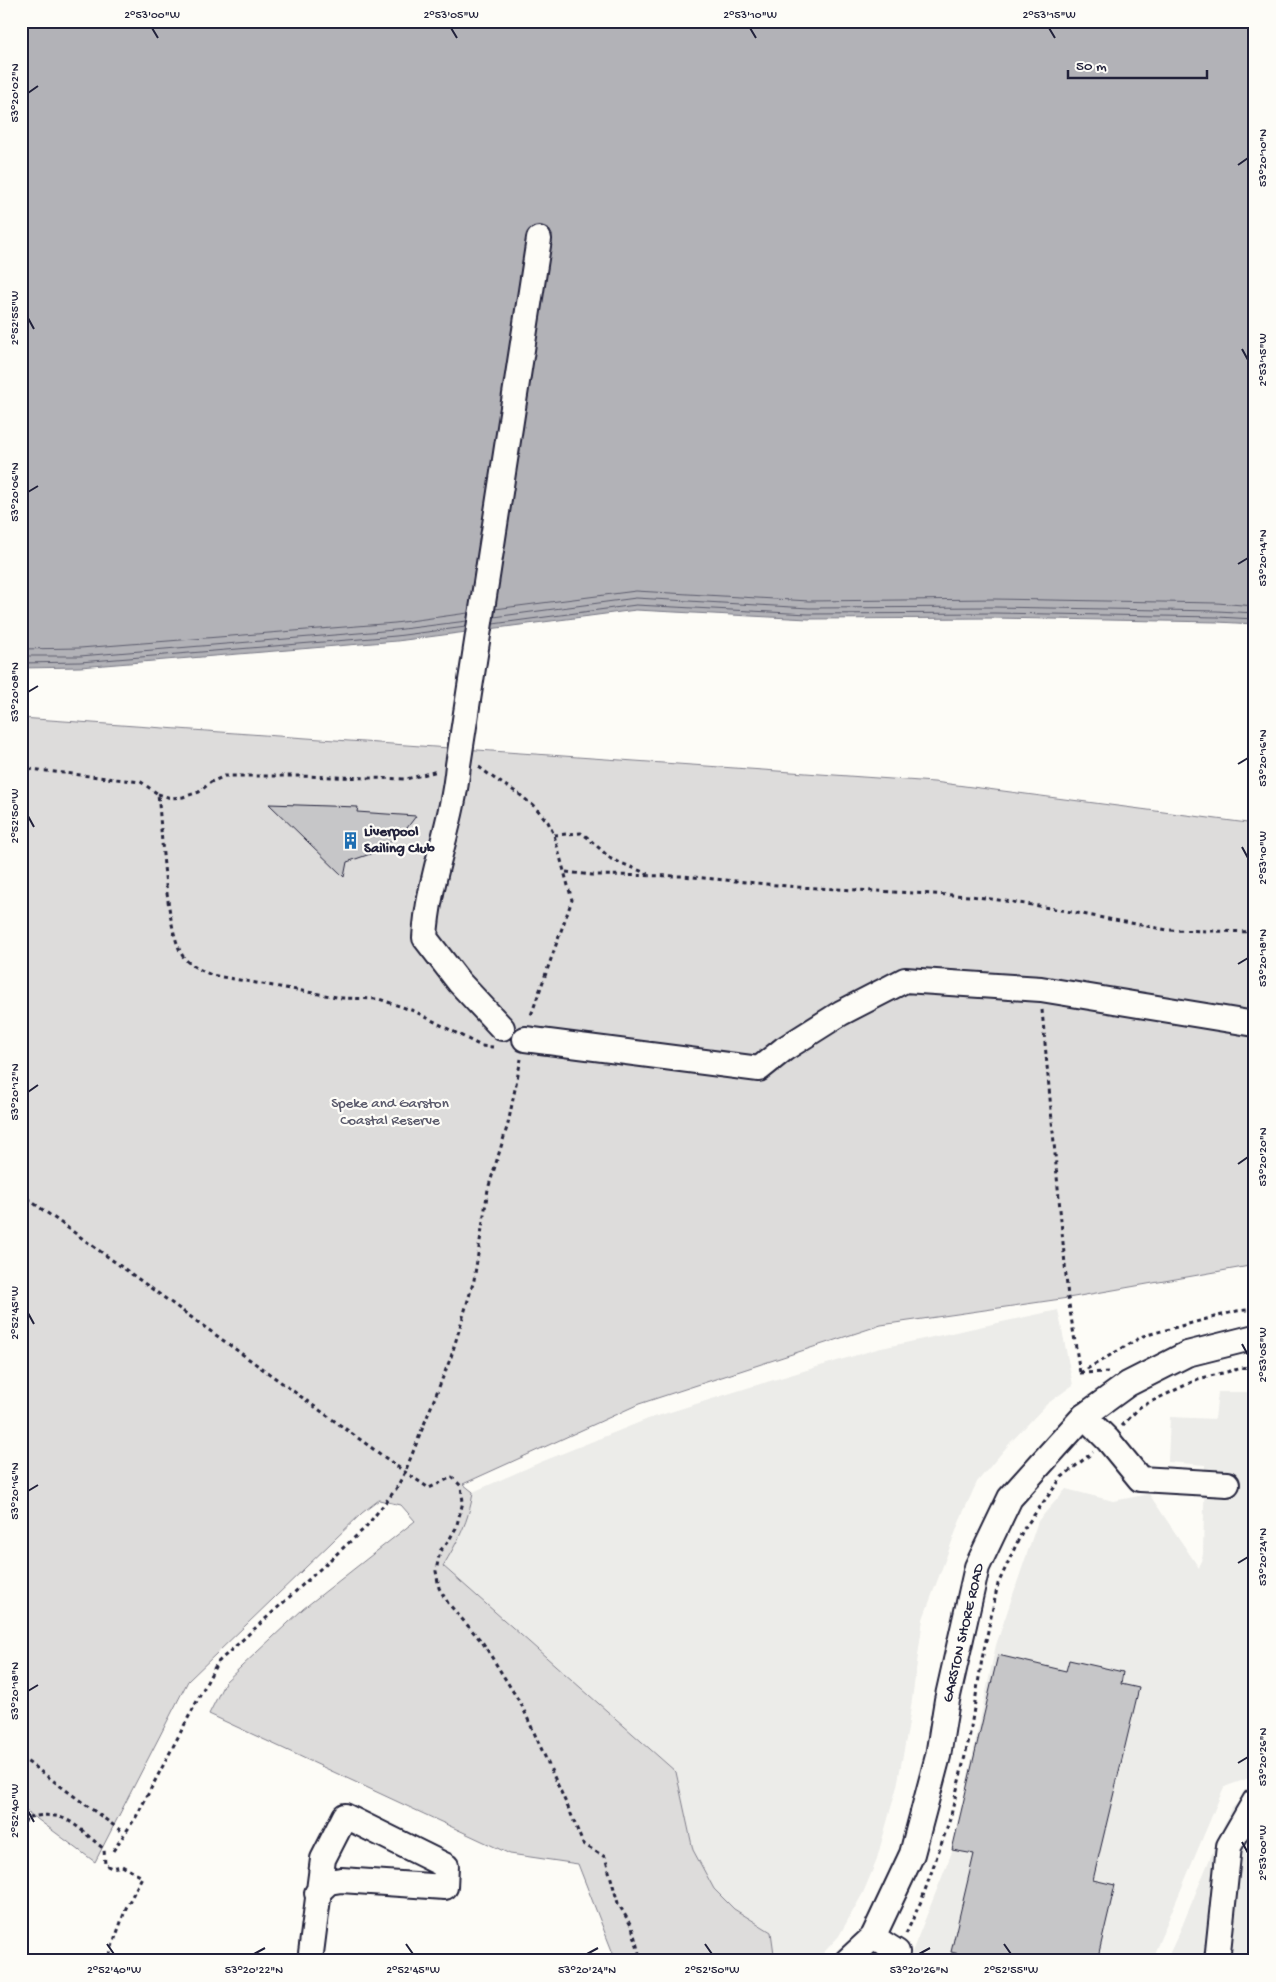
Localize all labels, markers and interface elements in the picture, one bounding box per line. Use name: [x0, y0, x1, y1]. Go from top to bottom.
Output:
text: 2°53'00"W: [124, 9, 180, 23]
text: 2°53'05"W: [423, 9, 479, 23]
text: 2°53'10"W: [723, 9, 777, 23]
text: 2°53'15"W: [1022, 9, 1076, 23]
scale bar: [1068, 48, 1207, 80]
text: 50 m: [1076, 58, 1107, 76]
text: 53°20'02"N: [9, 63, 23, 123]
text: 53°20'10"N: [1257, 129, 1271, 187]
text: 2°52'55"W: [9, 291, 23, 345]
text: 2°53'15"W: [1257, 333, 1271, 387]
text: 53°20'06"N: [9, 462, 23, 522]
text: 53°20'14"N: [1257, 529, 1271, 587]
text: 53°20'08"N: [9, 662, 23, 722]
text: 53°20'16"N: [1257, 729, 1271, 787]
text: 2°52'50"W: [9, 789, 23, 843]
place label: Liverpool Sailing Club: [364, 823, 435, 858]
building icon: Liverpool Sailing Club: [340, 831, 360, 851]
text: 2°53'10"W: [1257, 831, 1271, 885]
text: 53°20'18"N: [1257, 929, 1271, 987]
text: 53°20'12"N: [9, 1063, 23, 1121]
park label: Speke and Garston Coastal Reserve: [331, 1095, 449, 1130]
text: 53°20'20"N: [1257, 1127, 1271, 1187]
text: 2°52'45"W: [9, 1286, 23, 1340]
text: 2°53'05"W: [1257, 1327, 1271, 1383]
text: 53°20'16"N: [9, 1462, 23, 1520]
text: 53°20'24"N: [1257, 1528, 1271, 1586]
street label: GARSTON SHORE ROAD: [939, 1562, 989, 1704]
text: 53°20'18"N: [9, 1662, 23, 1720]
text: 53°20'26"N: [1257, 1728, 1271, 1786]
text: 2°52'40"W: [9, 1784, 23, 1838]
text: 2°53'00"W: [1257, 1825, 1271, 1881]
text: 2°52'40"W: [87, 1964, 141, 1978]
text: 53°20'22"N: [225, 1964, 283, 1978]
text: 2°52'45"W: [386, 1964, 440, 1978]
text: 53°20'24"N: [558, 1964, 616, 1978]
text: 2°52'50"W: [685, 1964, 739, 1978]
text: 53°20'26"N: [890, 1964, 948, 1978]
text: 2°52'55"W: [984, 1964, 1038, 1978]

